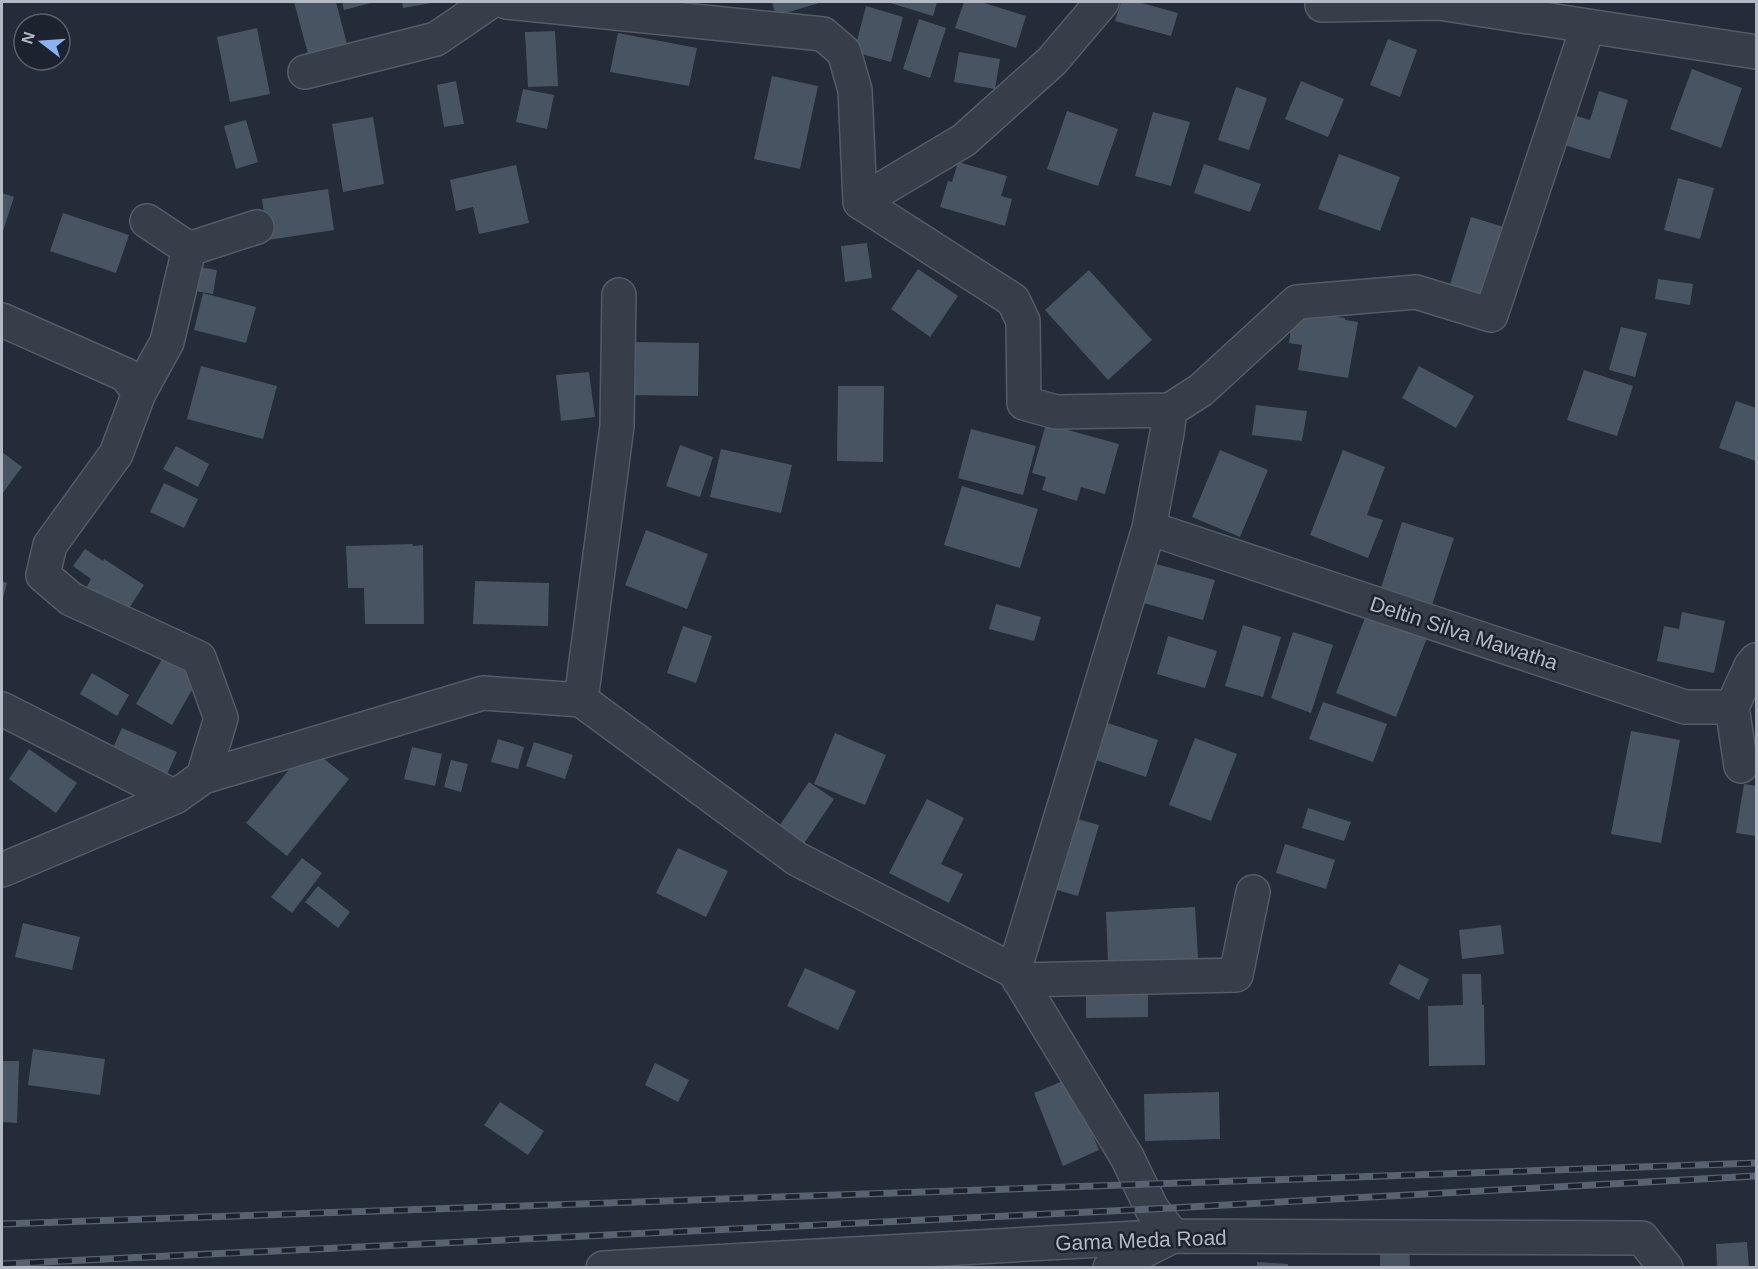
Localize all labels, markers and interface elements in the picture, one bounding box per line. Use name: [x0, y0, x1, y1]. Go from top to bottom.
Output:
north arrow: [12, 12, 72, 72]
text: N: [18, 30, 38, 46]
street label: Deltin Silva Mawatha: [1367, 592, 1561, 674]
street label: Gama Meda Road: [1055, 1226, 1227, 1254]

